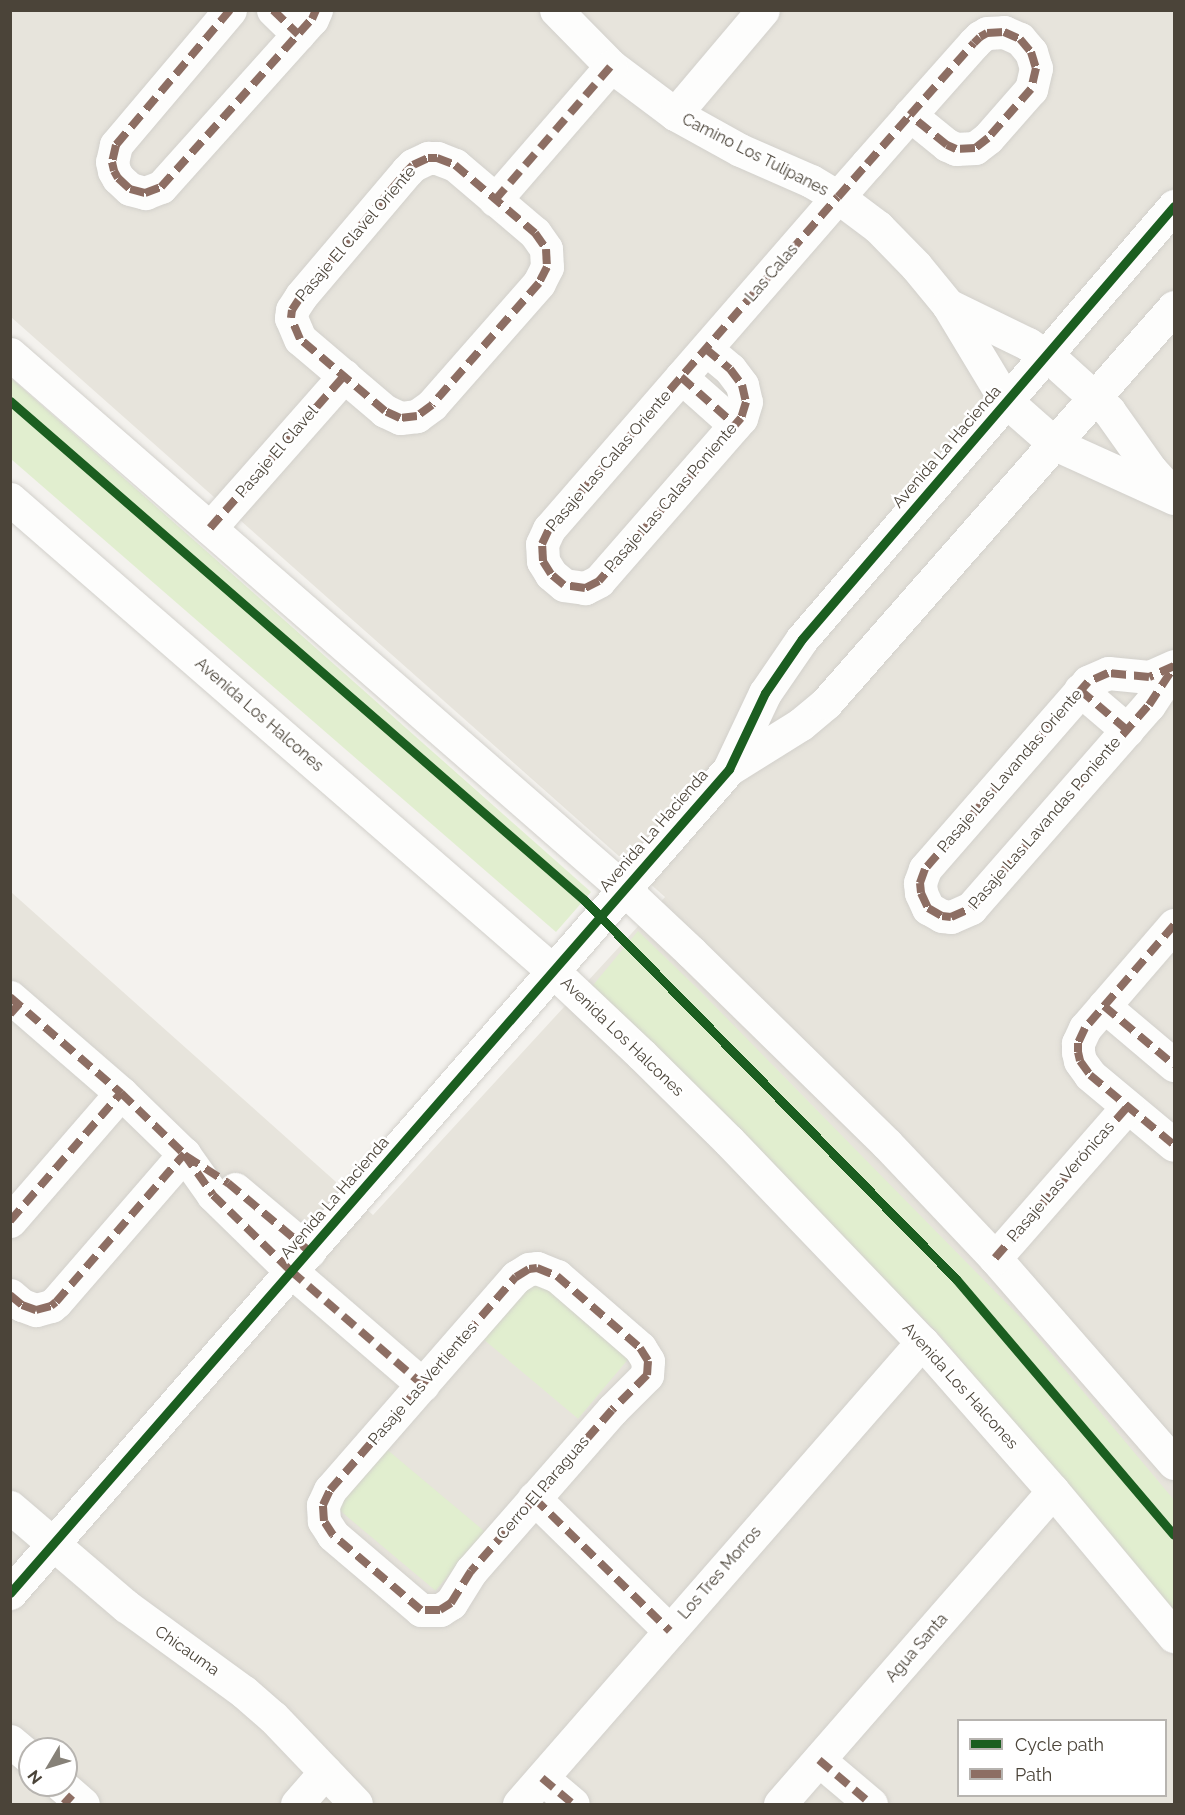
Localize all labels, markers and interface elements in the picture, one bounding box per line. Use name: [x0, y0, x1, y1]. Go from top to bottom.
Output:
street label: Camino Los Tulipanes: [678, 110, 832, 200]
street label: Pasaje El Clavel Oriente: [292, 162, 420, 306]
street label: Las Calas: [742, 240, 802, 306]
street label: Avenida La Hacienda: [889, 382, 1005, 512]
street label: Pasaje Las Calas Oriente: [542, 386, 676, 536]
street label: Pasaje El Clavel: [232, 402, 322, 502]
street label: Pasaje Las Calas Poniente: [601, 419, 741, 577]
street label: Avenida Los Halcones: [191, 654, 327, 776]
street label: Pasaje Las Lavandas Oriente: [934, 685, 1086, 857]
street label: Pasaje Las Lavandas Poniente: [965, 733, 1125, 913]
street label: Avenida La Hacienda: [596, 766, 712, 896]
street label: Avenida Los Halcones: [557, 973, 687, 1101]
street label: Pasaje Las Verónicas: [1003, 1118, 1119, 1246]
street label: Avenida La Hacienda: [277, 1133, 393, 1263]
street label: Pasaje Las Vertientes: [364, 1319, 482, 1449]
street label: Avenida Los Halcones: [898, 1319, 1022, 1453]
street label: Cerro El Paraguas: [493, 1432, 593, 1544]
street label: Los Tres Morros: [674, 1523, 766, 1623]
street label: Agua Santa: [882, 1610, 952, 1686]
street label: Chicauma: [151, 1622, 223, 1680]
legend: [957, 1719, 1167, 1797]
text: Cycle path: [1015, 1734, 1104, 1755]
north arrow: [18, 1737, 78, 1797]
text: Path: [1015, 1764, 1052, 1785]
text: N: [24, 1766, 46, 1788]

